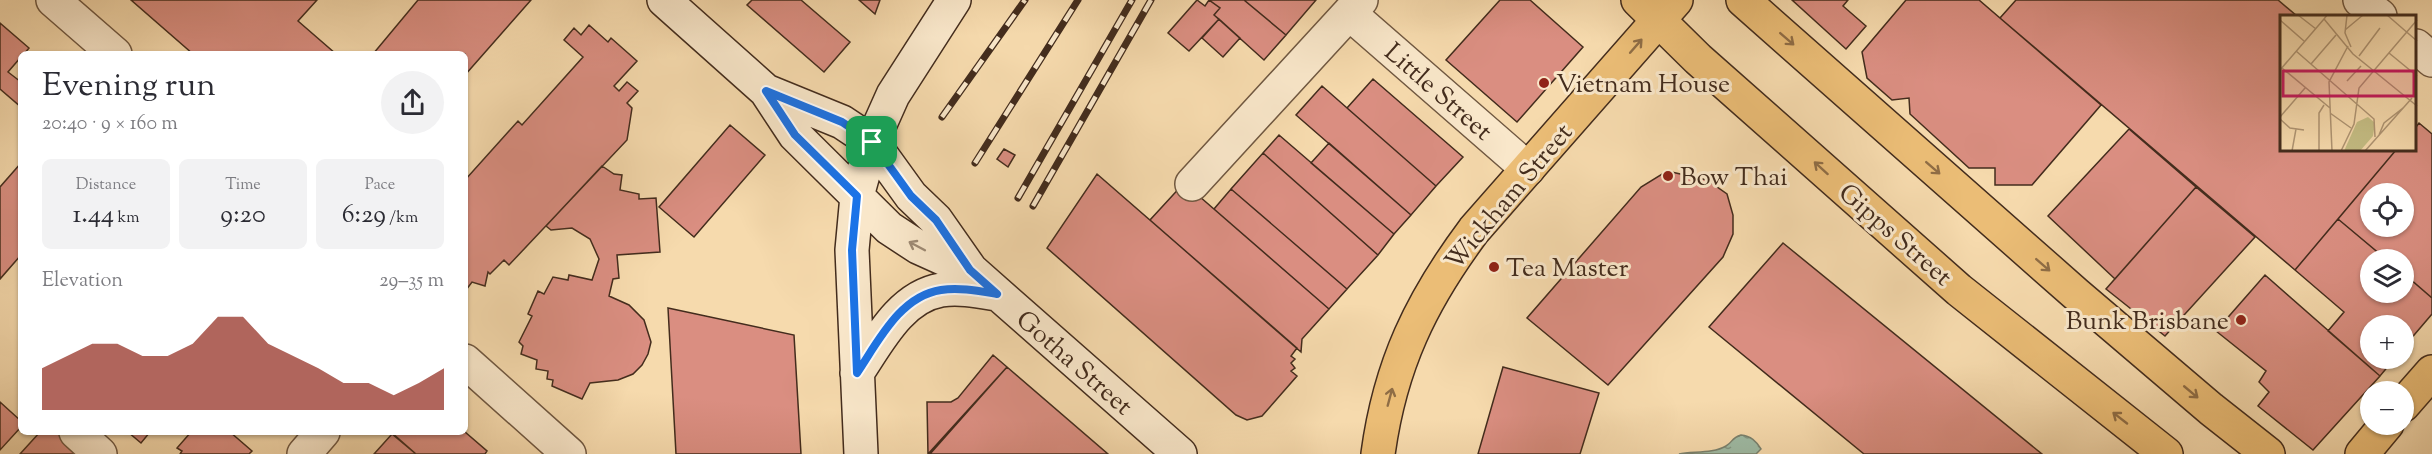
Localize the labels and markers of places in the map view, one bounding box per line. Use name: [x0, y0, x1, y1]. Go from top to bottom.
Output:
place label: Vietnam House: [1556, 67, 1730, 104]
marker: Vietnam House: [1537, 76, 1551, 90]
pin: [846, 116, 897, 167]
place label: Bow Thai: [1680, 160, 1788, 197]
marker: Bow Thai: [1661, 169, 1675, 183]
place label: Tea Master: [1506, 251, 1629, 288]
marker: Tea Master: [1487, 260, 1501, 274]
place label: Bunk Brisbane: [2066, 304, 2229, 341]
marker: Bunk Brisbane: [2234, 313, 2248, 327]

